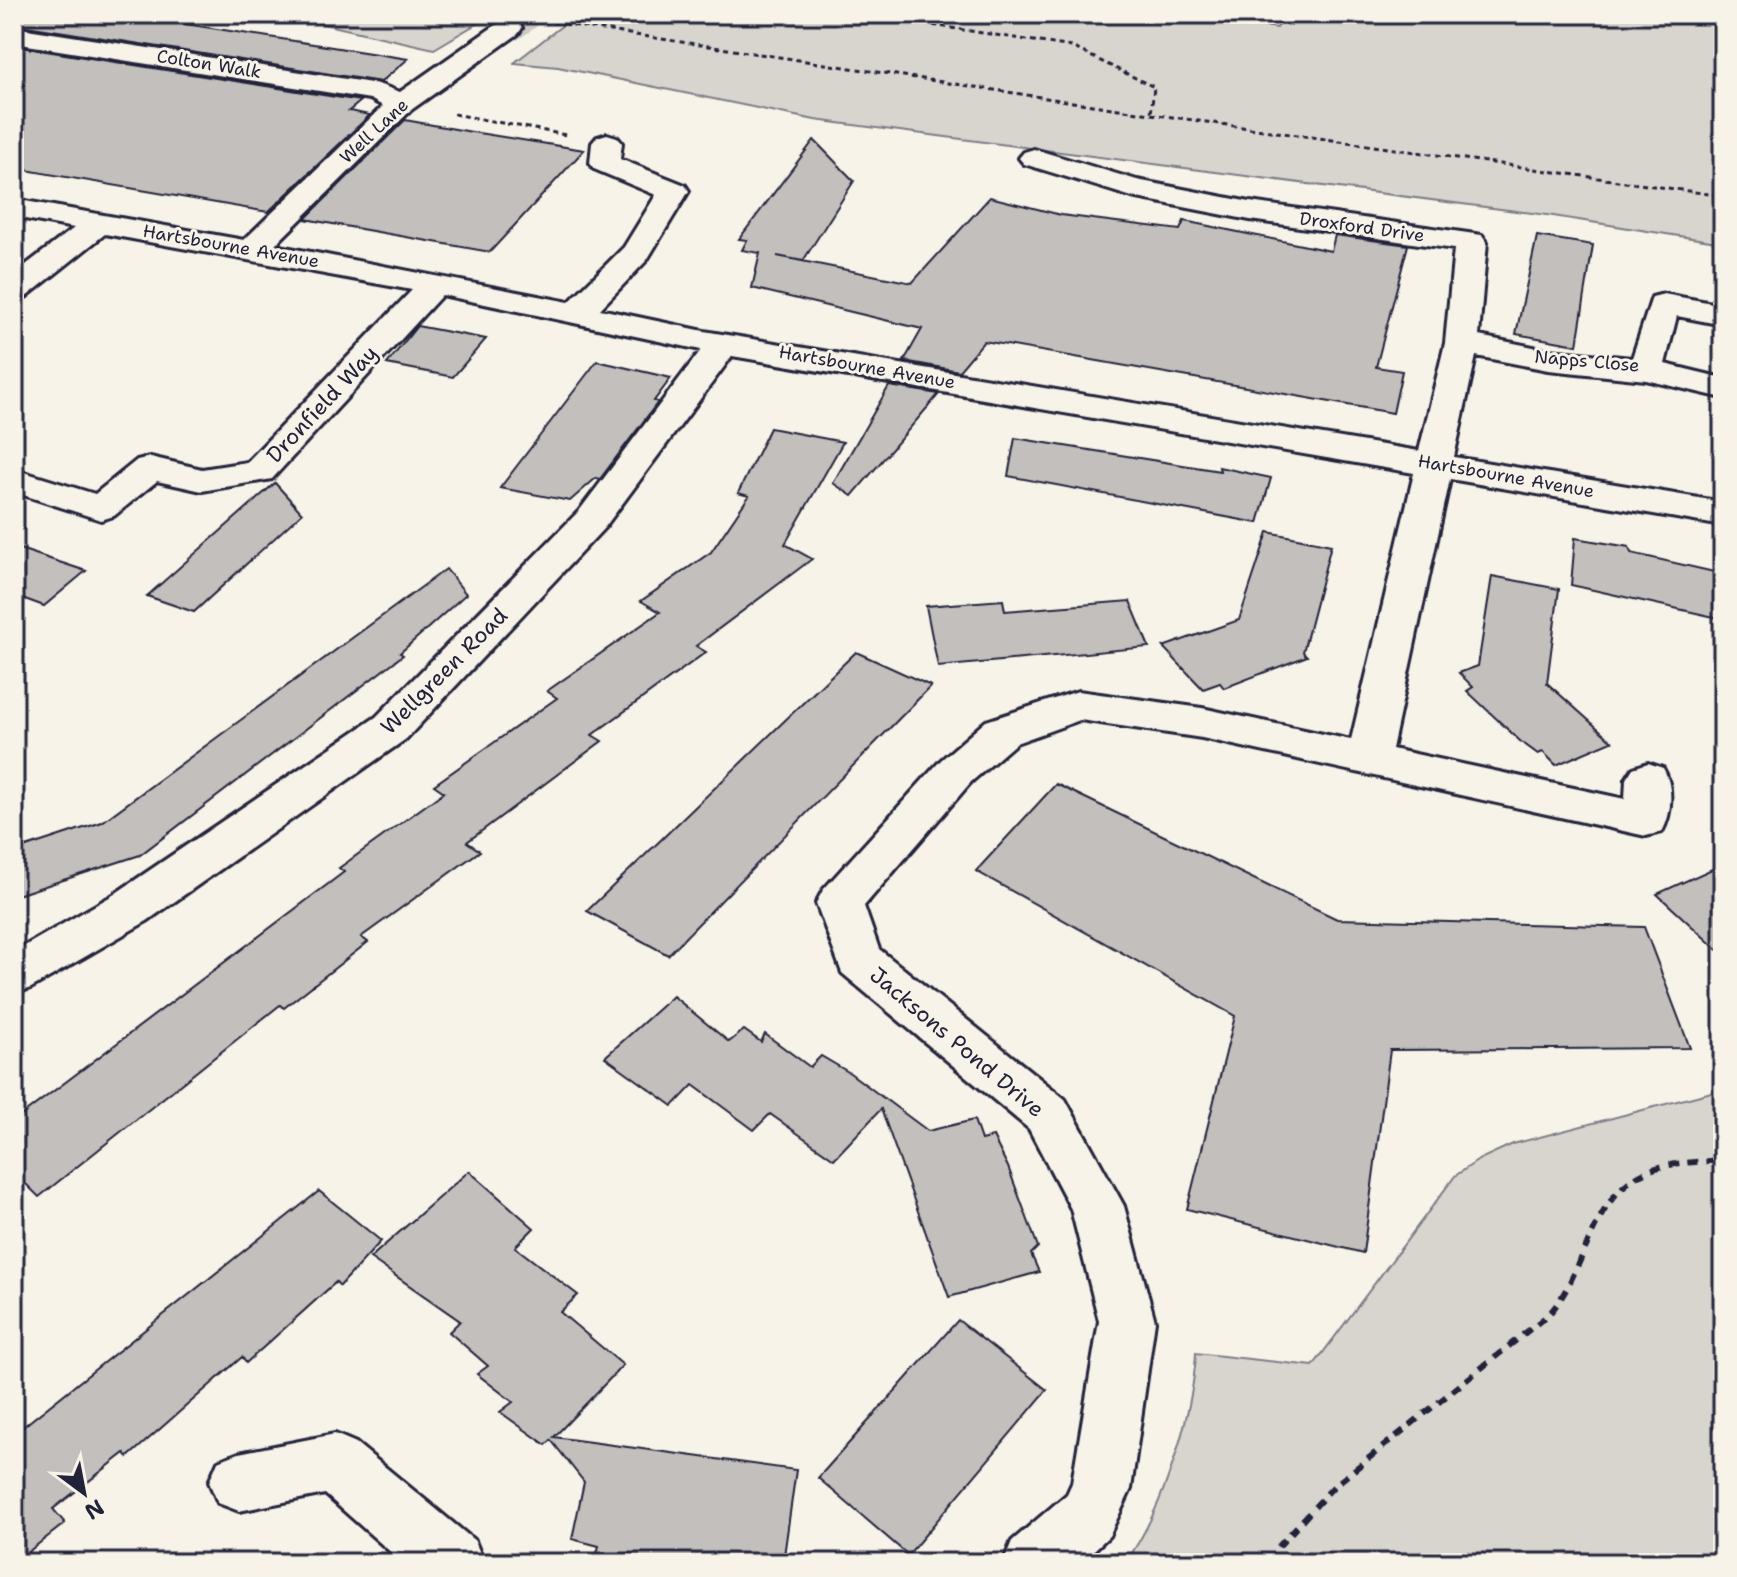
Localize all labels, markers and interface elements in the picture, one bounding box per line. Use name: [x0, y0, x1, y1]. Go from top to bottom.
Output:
street label: Colton Walk: [155, 44, 263, 84]
street label: Well Lane: [335, 93, 413, 169]
street label: Droxford Drive: [1298, 206, 1426, 248]
street label: Hartsbourne Avenue: [141, 219, 321, 273]
street label: Dronfield Way: [260, 339, 384, 469]
street label: Hartsbourne Avenue: [777, 340, 957, 394]
street label: Napps Close: [1533, 344, 1641, 378]
street label: Hartsbourne Avenue: [1416, 449, 1596, 503]
street label: Wellgreen Road: [374, 601, 514, 741]
street label: Jacksons Pond Drive: [864, 960, 1050, 1124]
north arrow: [44, 1453, 124, 1533]
text: N: [79, 1493, 109, 1526]

